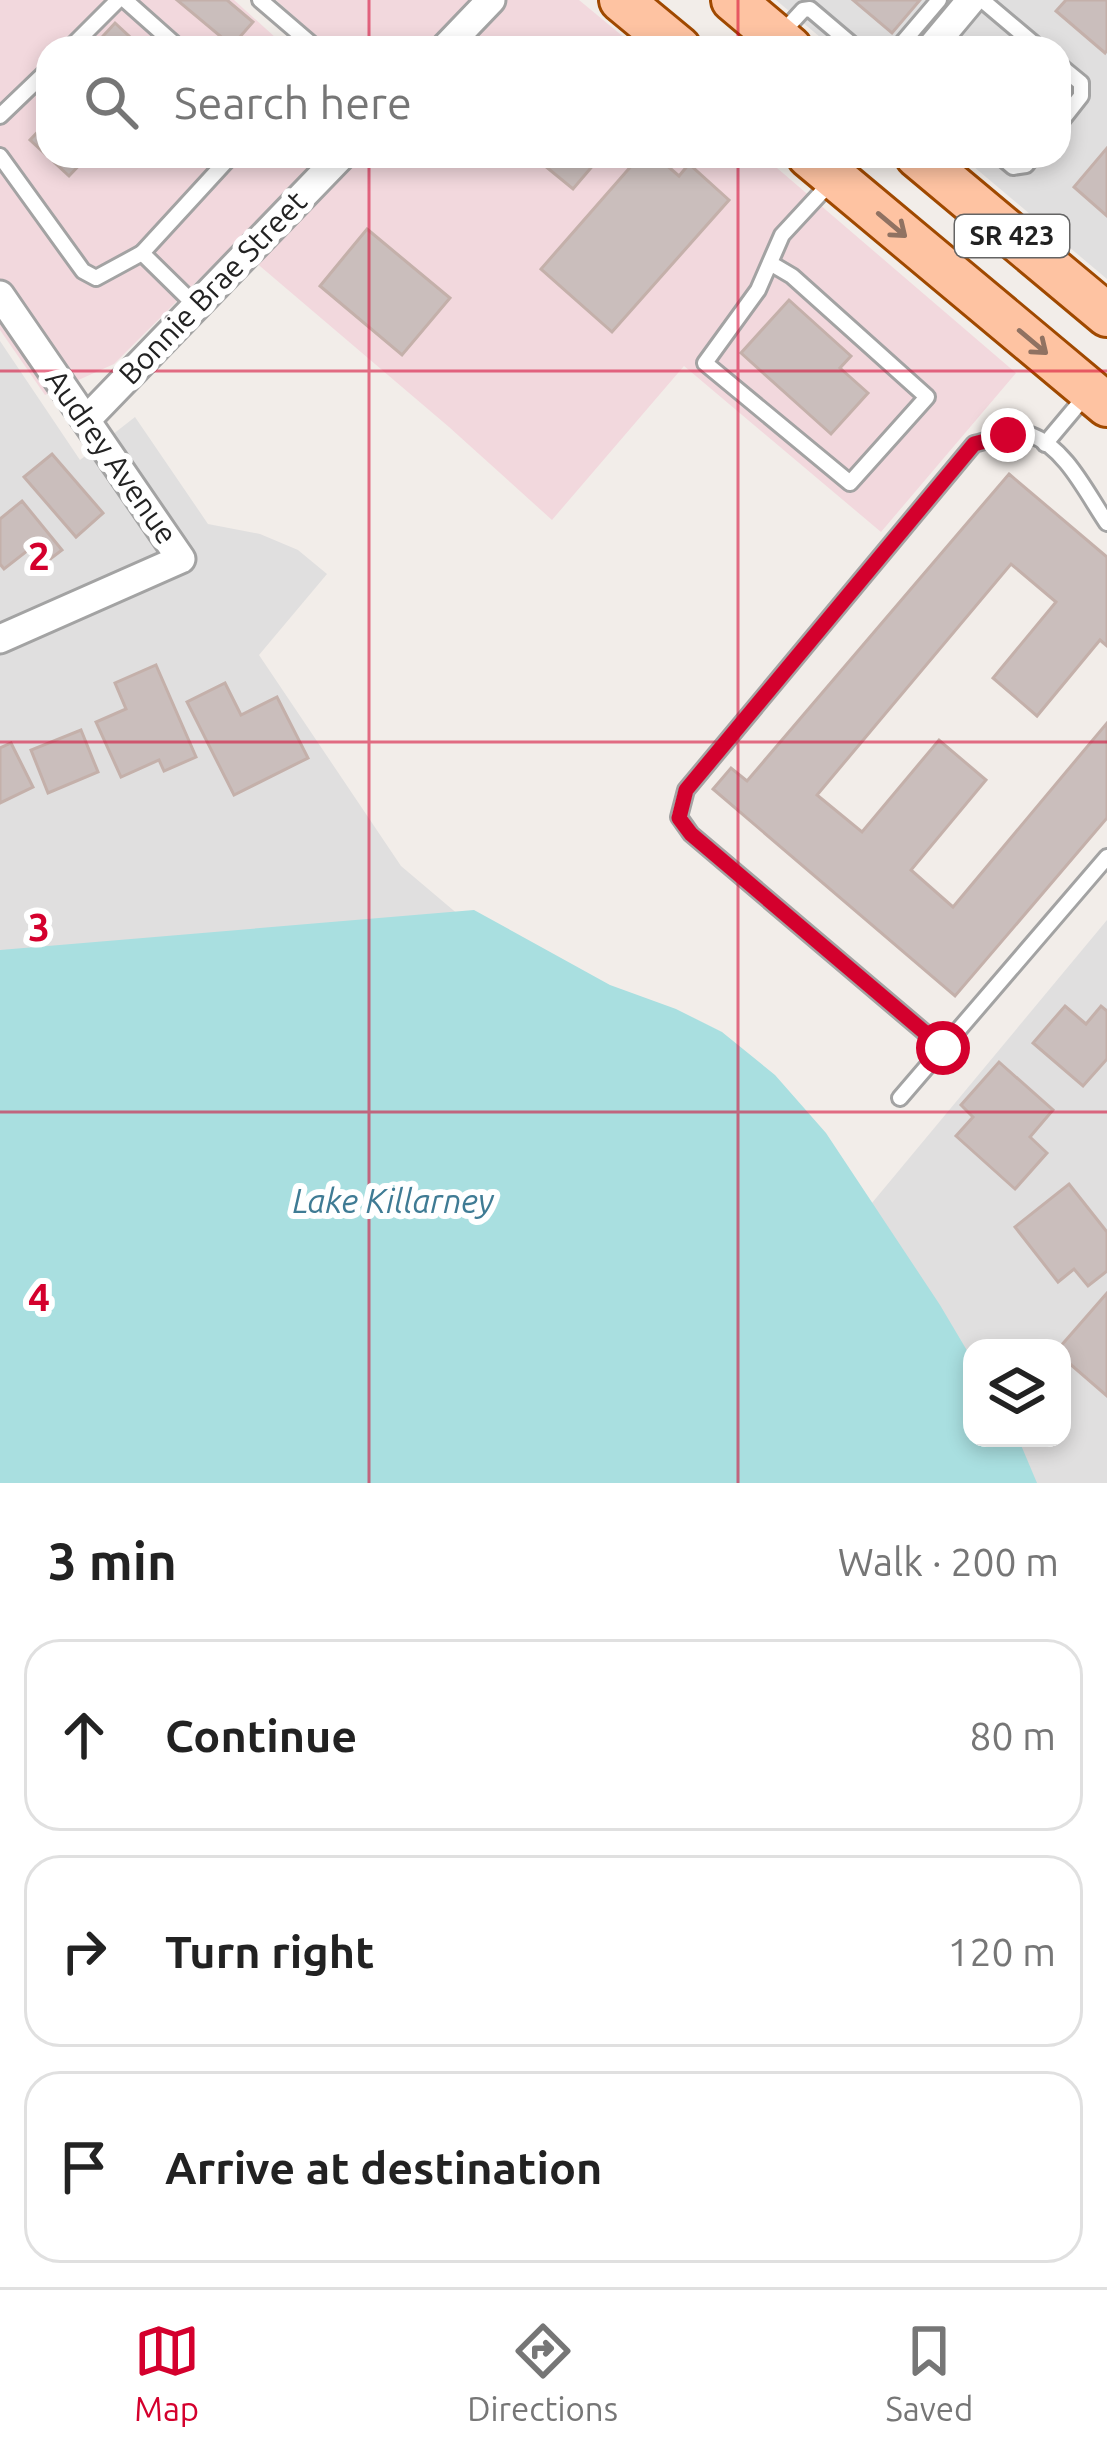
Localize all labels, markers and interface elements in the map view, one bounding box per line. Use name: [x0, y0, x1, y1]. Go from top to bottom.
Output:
search box: [36, 36, 1071, 168]
icon: search: [78, 69, 144, 135]
text: Search here: [174, 77, 412, 128]
street label: Bonnie Brae Street: [112, 184, 313, 391]
one-way arrow: [876, 211, 907, 239]
road number: SR 423: [955, 215, 1069, 257]
one-way arrow: [1016, 329, 1048, 355]
street label: Audrey Avenue: [39, 363, 184, 550]
route end: [981, 408, 1035, 462]
text: 2: [28, 534, 50, 577]
text: 3: [28, 905, 50, 948]
route start: [916, 1021, 970, 1075]
water label: Lake Killarney: [293, 1182, 495, 1219]
text: 4: [28, 1275, 50, 1318]
map controls: [963, 1339, 1071, 1447]
button: layers: [963, 1339, 1071, 1447]
text: 3 min: [48, 1532, 177, 1590]
text: Walk · 200 m: [838, 1540, 1059, 1583]
icon: ahead: [51, 1702, 117, 1768]
text: Continue: [165, 1710, 357, 1761]
text: 80 m: [969, 1714, 1056, 1757]
icon: right: [51, 1918, 117, 1984]
text: Turn right: [165, 1926, 374, 1977]
text: 120 m: [947, 1930, 1056, 1973]
icon: arrive: [51, 2134, 117, 2200]
text: Arrive at destination: [165, 2142, 602, 2193]
tab: Map: [134, 2318, 200, 2427]
tab: Directions: [467, 2318, 618, 2427]
tab: Saved: [885, 2318, 973, 2427]

